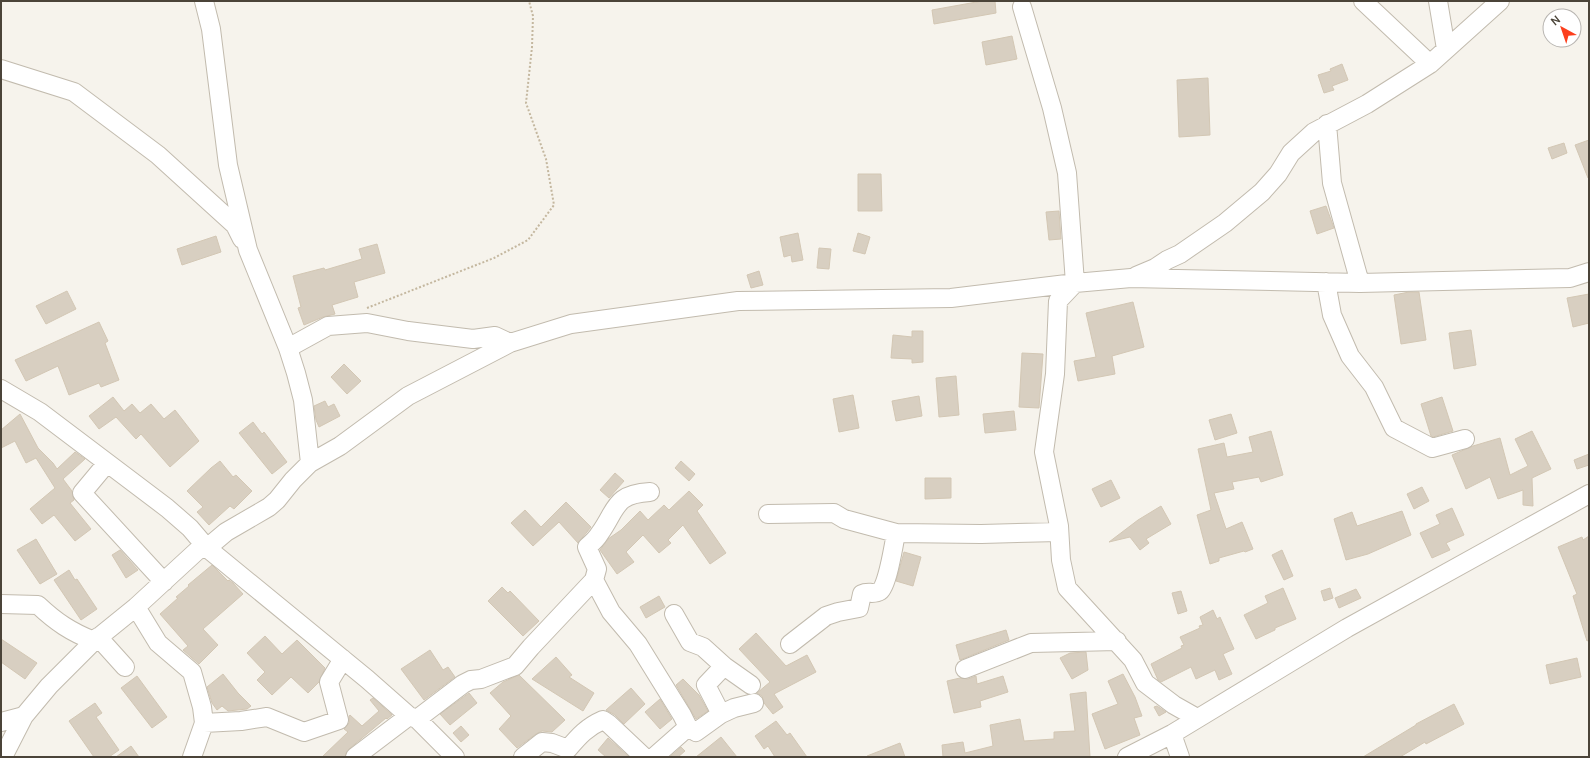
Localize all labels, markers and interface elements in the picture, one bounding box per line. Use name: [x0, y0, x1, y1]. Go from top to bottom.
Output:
north arrow: [1542, 8, 1582, 48]
text: N: [1547, 12, 1563, 28]

